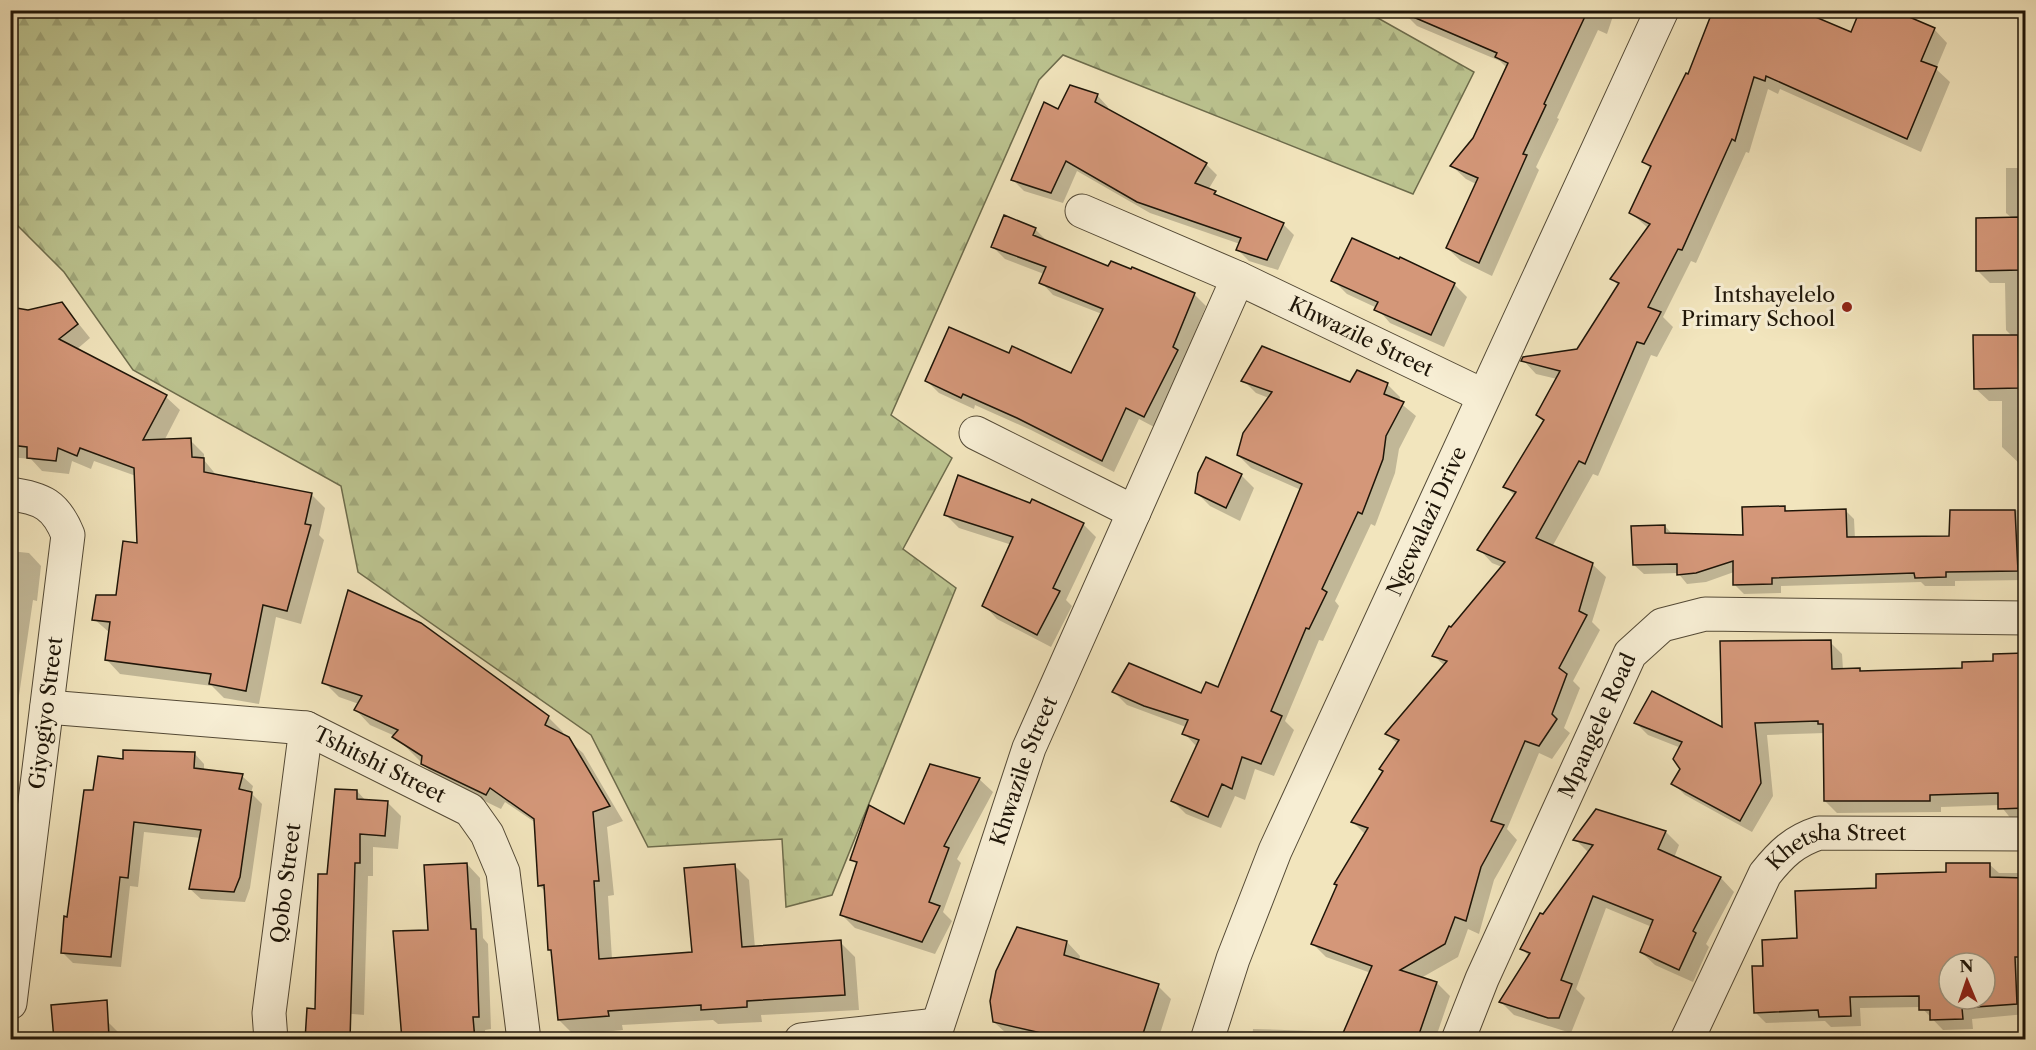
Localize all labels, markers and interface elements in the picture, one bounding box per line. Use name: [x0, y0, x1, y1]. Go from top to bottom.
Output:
place label: Intshayelelo Primary School: [1681, 282, 1835, 331]
street label: Khwazile Street: [1285, 291, 1438, 382]
marker: Intshayelelo Primary School: [1840, 300, 1854, 314]
street label: Ngcwalazi Drive: [1381, 443, 1471, 599]
street label: Giyogiyo Street: [24, 635, 67, 791]
street label: Mpangele Road: [1553, 649, 1641, 802]
street label: Khwazile Street: [985, 692, 1063, 849]
street label: Tshitshi Street: [310, 721, 450, 808]
street label: Khetsha Street: [1761, 820, 1907, 875]
street label: Qobo Street: [265, 821, 306, 945]
north arrow: [1937, 951, 1997, 1011]
text: N: [1959, 956, 1974, 976]

